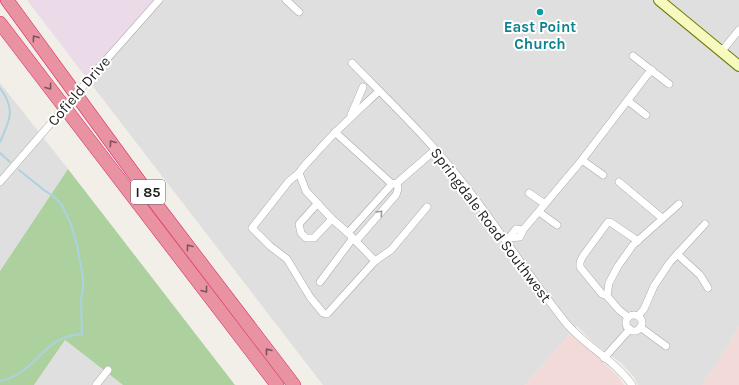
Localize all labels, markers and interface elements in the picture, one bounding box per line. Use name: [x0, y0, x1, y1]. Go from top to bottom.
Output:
marker: East Point Church: [535, 7, 545, 17]
place label: East Point Church: [504, 18, 576, 53]
one-way arrow: [32, 35, 40, 42]
street label: Cofield Drive: [44, 52, 114, 130]
one-way arrow: [44, 83, 51, 90]
one-way arrow: [109, 140, 116, 147]
street label: Springdale Road Southwest: [427, 144, 555, 306]
road number: I 85: [131, 180, 165, 204]
one-way arrow: [375, 211, 382, 218]
one-way arrow: [187, 245, 194, 252]
one-way arrow: [200, 286, 207, 293]
one-way arrow: [265, 348, 272, 355]

